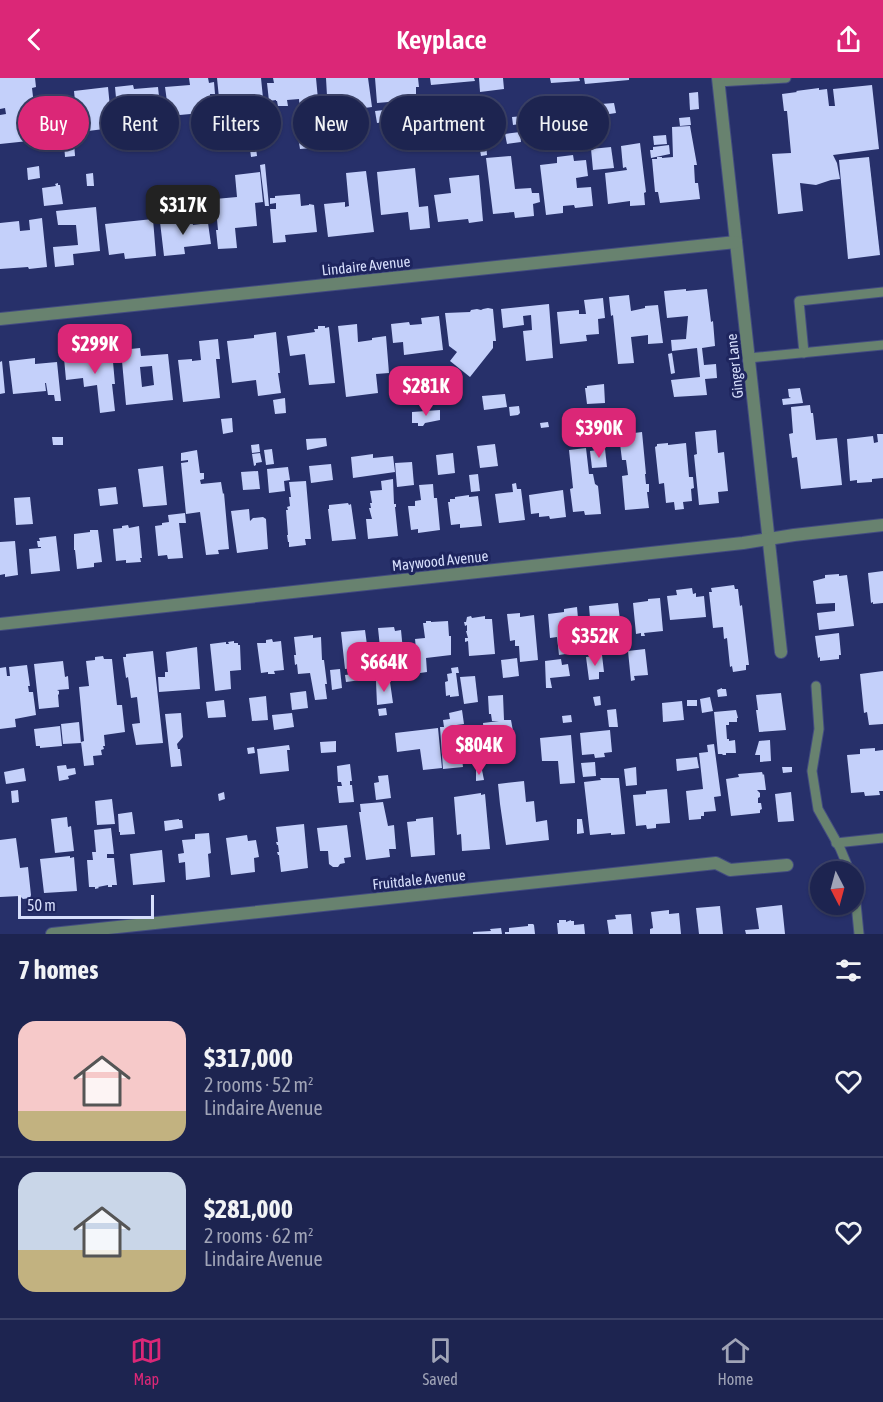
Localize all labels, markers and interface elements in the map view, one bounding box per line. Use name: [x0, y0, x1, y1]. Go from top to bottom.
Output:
icon: back: [18, 23, 51, 56]
icon: share: [832, 23, 865, 56]
text: Keyplace: [396, 24, 487, 55]
chip: Buy: [18, 96, 89, 150]
chip: Rent: [101, 96, 179, 150]
chip: Filters: [191, 96, 281, 150]
chip: New: [293, 96, 369, 150]
chip: Apartment: [381, 96, 506, 150]
chip: House: [518, 96, 609, 150]
pin: $317K: [141, 185, 225, 236]
text: $317K: [160, 193, 206, 216]
street label: Lindaire Avenue: [321, 252, 411, 279]
pin: $299K: [53, 324, 137, 375]
text: $299K: [72, 332, 118, 355]
street label: Ginger Lane: [723, 333, 746, 399]
pin: $281K: [384, 366, 468, 417]
text: $281K: [403, 374, 449, 397]
pin: $390K: [557, 408, 641, 459]
text: $390K: [576, 416, 622, 439]
street label: Maywood Avenue: [391, 547, 489, 574]
pin: $352K: [553, 616, 637, 667]
text: $352K: [572, 624, 618, 647]
pin: $664K: [342, 642, 426, 693]
text: $664K: [361, 650, 407, 673]
pin: $804K: [437, 725, 521, 776]
text: $804K: [456, 733, 502, 756]
north arrow: [810, 861, 864, 915]
map controls: [810, 861, 864, 915]
street label: Fruitdale Avenue: [372, 866, 466, 893]
scale bar: [18, 892, 154, 920]
text: 50 m: [27, 896, 56, 914]
icon: filters: [832, 954, 865, 987]
text: 7 homes: [18, 955, 98, 985]
text: $317,000: [204, 1043, 293, 1073]
icon: home: [66, 1045, 138, 1117]
icon: heart: [832, 1065, 865, 1098]
text: 2 rooms · 52 m²: [204, 1073, 314, 1096]
text: Lindaire Avenue: [204, 1096, 323, 1119]
text: $281,000: [204, 1194, 293, 1224]
icon: home: [66, 1196, 138, 1268]
icon: heart: [832, 1216, 865, 1249]
text: 2 rooms · 62 m²: [204, 1224, 314, 1247]
text: Lindaire Avenue: [204, 1247, 323, 1270]
tab: Map: [130, 1334, 163, 1388]
tab: Saved: [423, 1334, 458, 1388]
tab: Home: [718, 1334, 753, 1388]

